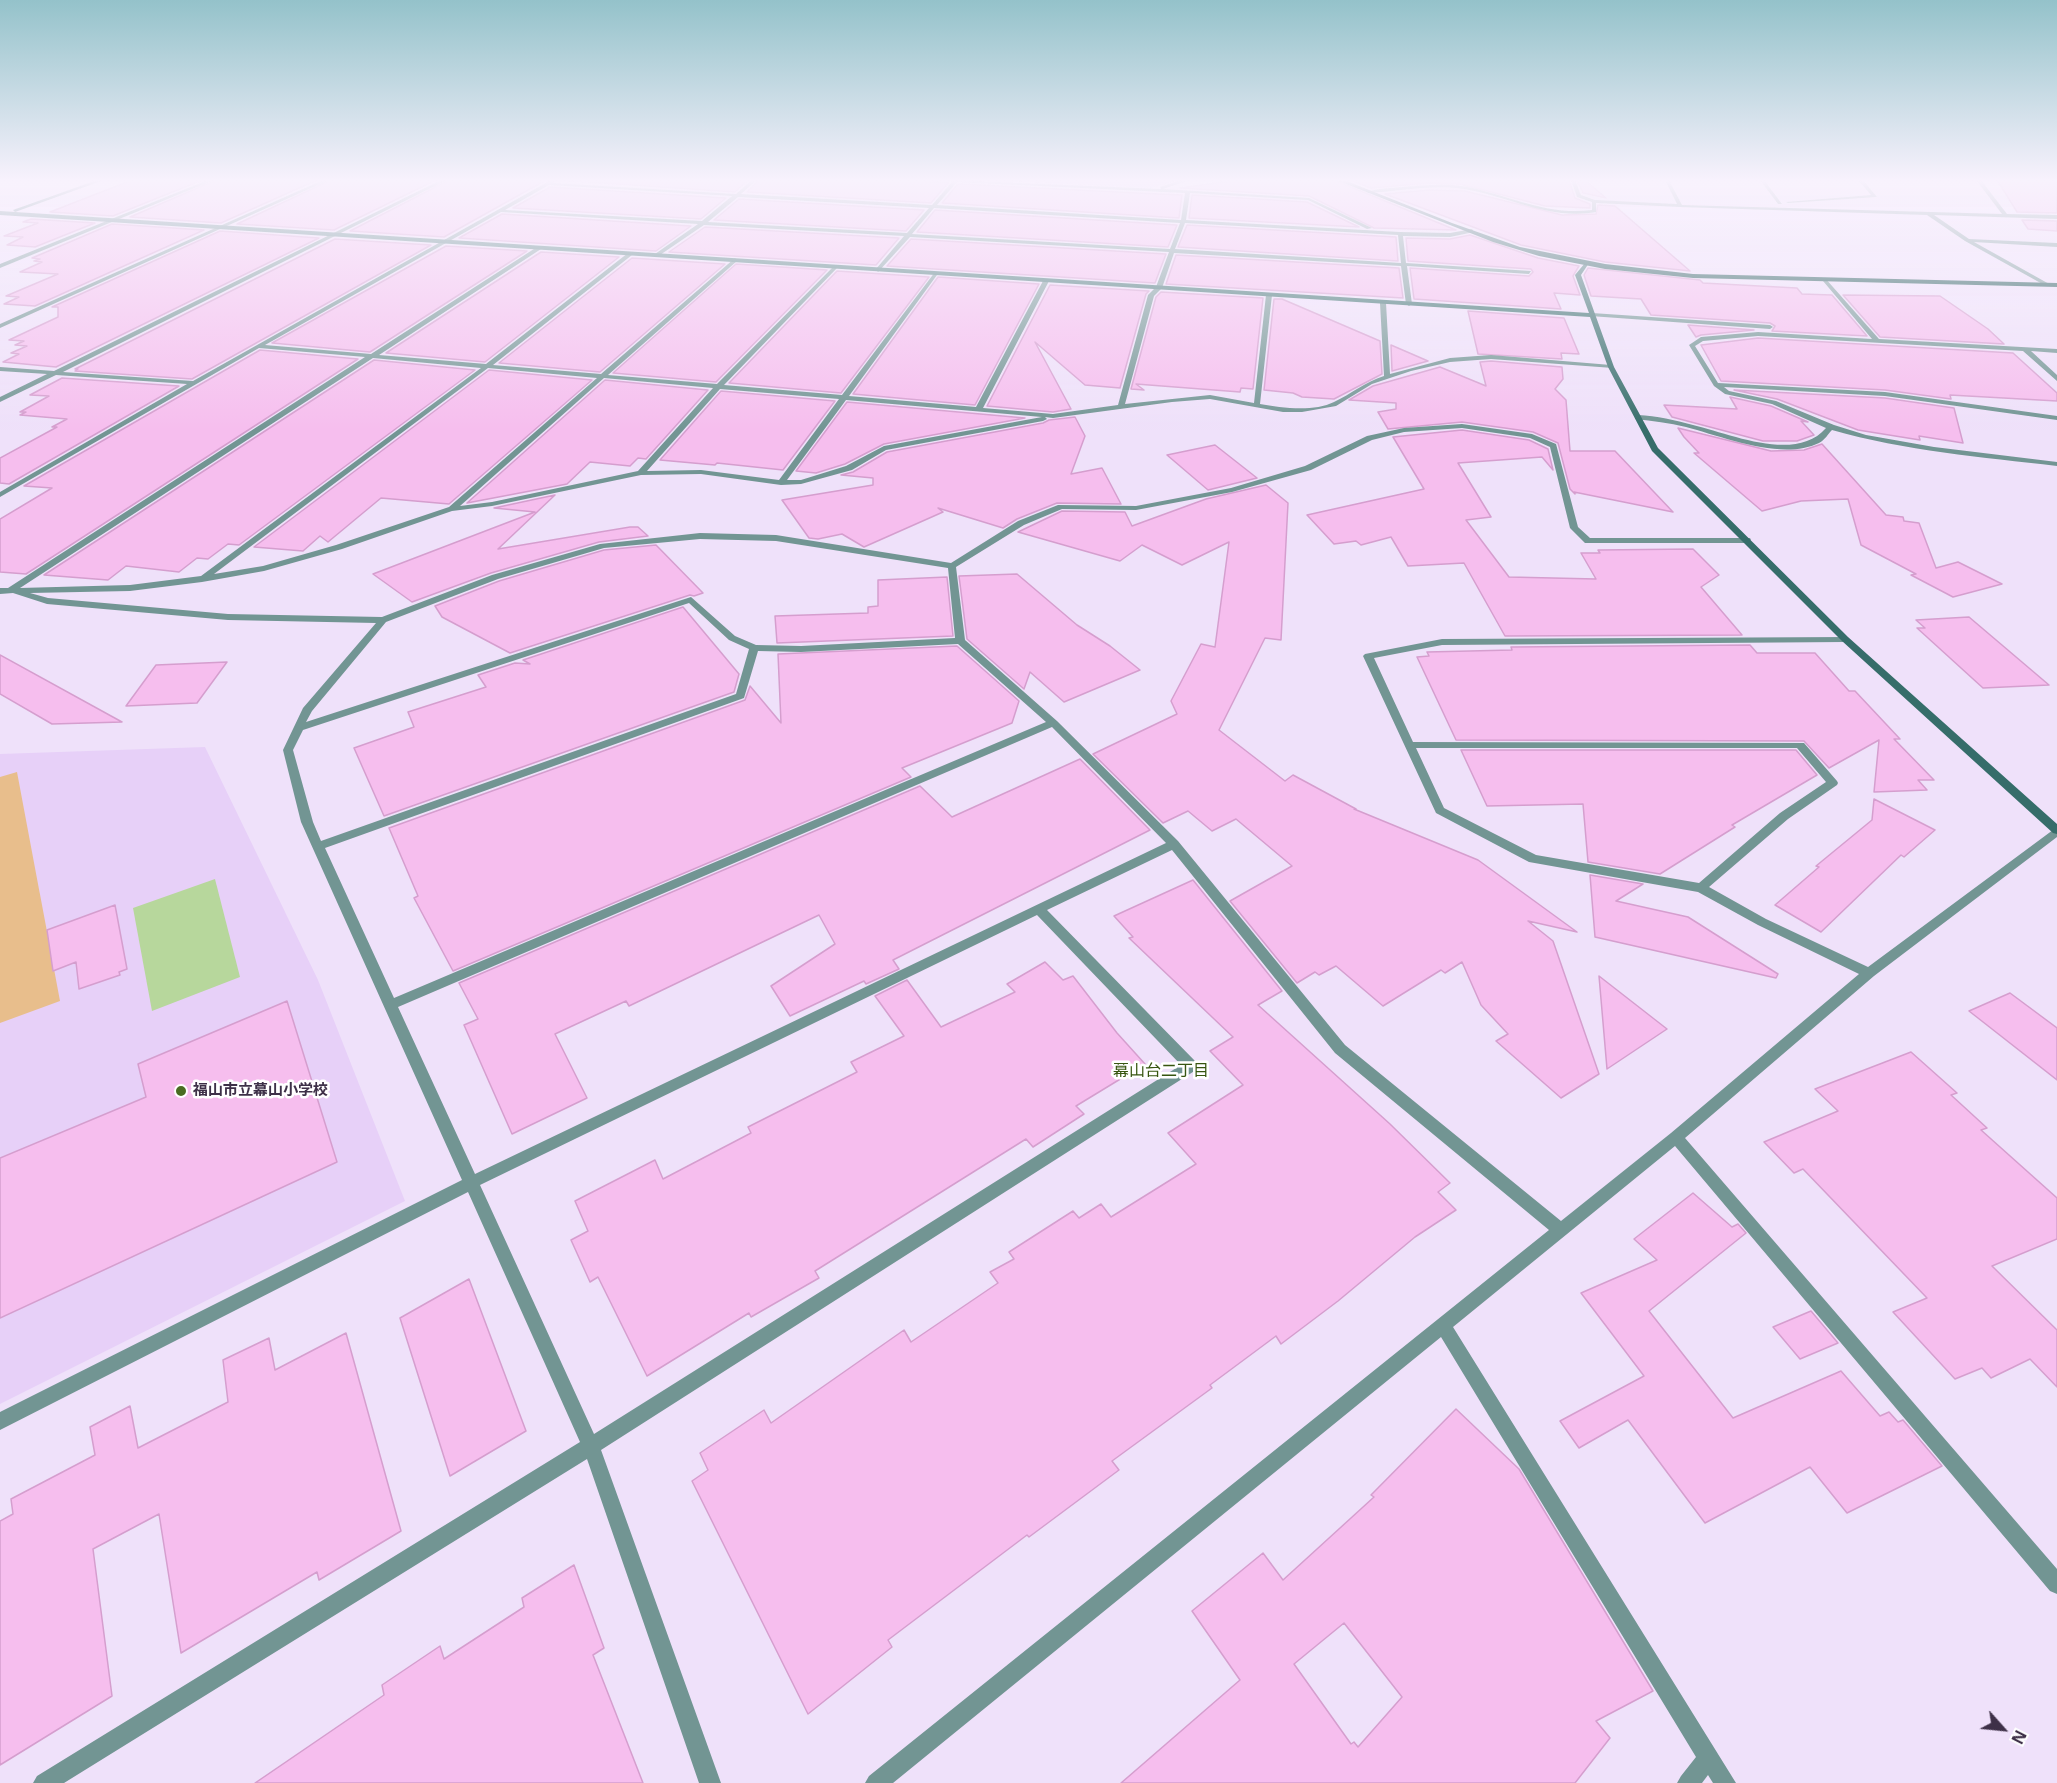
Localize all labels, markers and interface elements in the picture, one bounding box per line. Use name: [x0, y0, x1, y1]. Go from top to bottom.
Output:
district label: 幕山台二丁目: [1113, 1061, 1209, 1081]
place label: 福山市立幕山小学校: [193, 1082, 328, 1100]
marker: 福山市立幕山小学校: [174, 1084, 188, 1098]
north arrow: [1973, 1699, 2033, 1759]
text: N: [2006, 1726, 2032, 1748]

